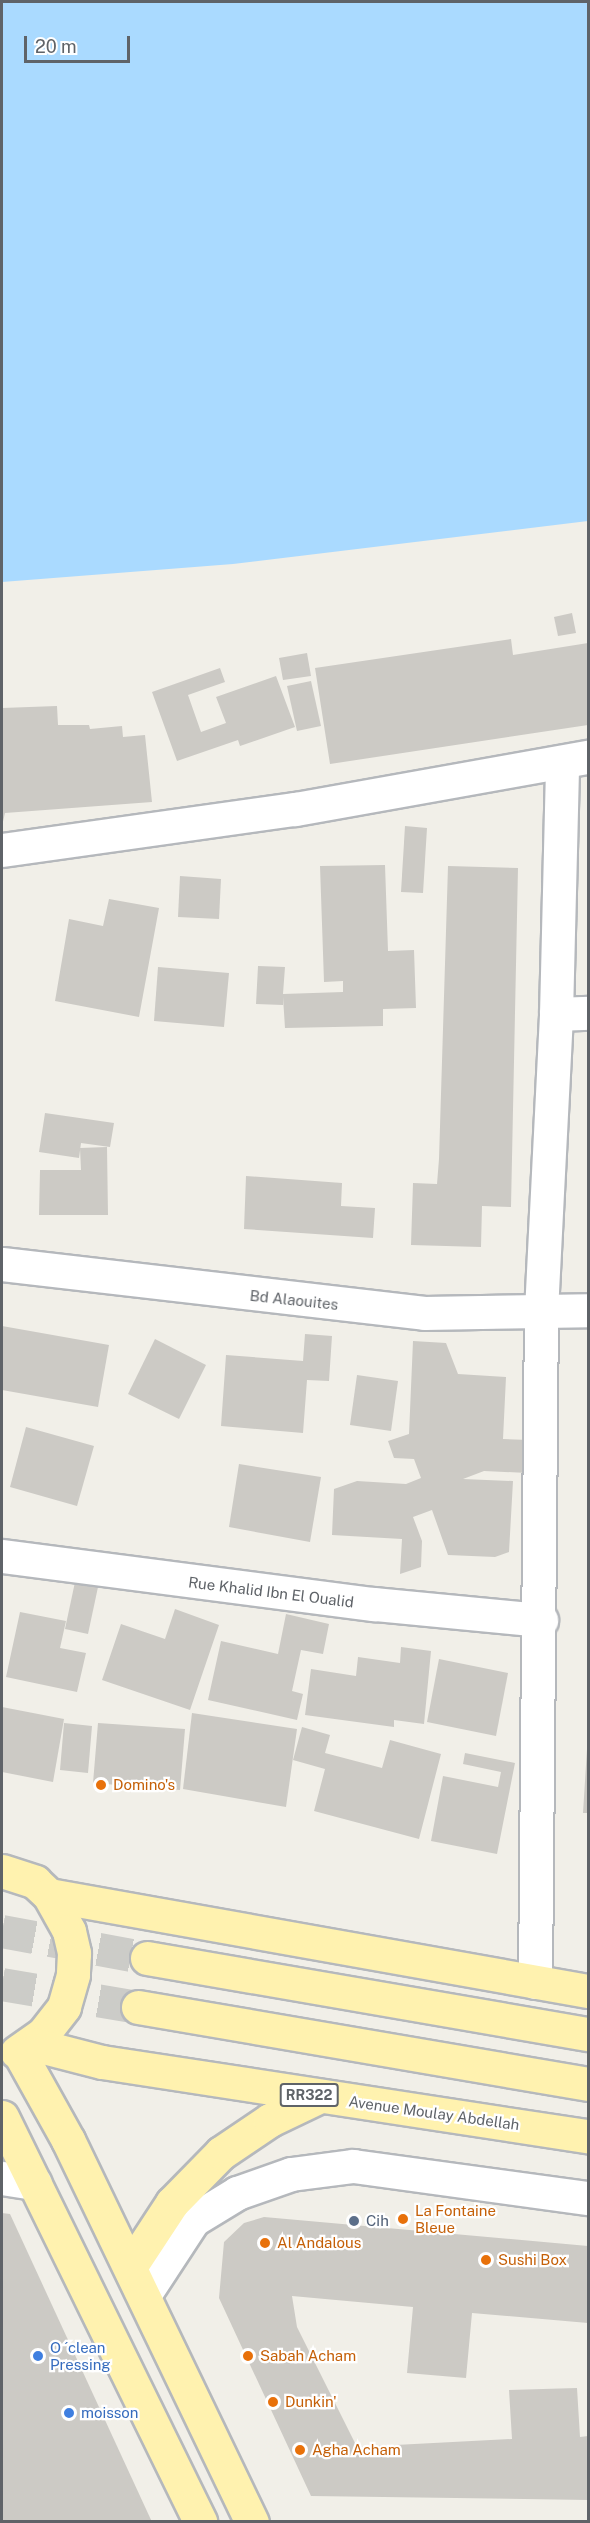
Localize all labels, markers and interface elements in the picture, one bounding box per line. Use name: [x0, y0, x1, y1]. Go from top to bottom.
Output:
scale bar: [27, 24, 134, 62]
text: 20 m: [35, 36, 77, 57]
street label: Bd Alaouites: [249, 1286, 339, 1314]
street label: Rue Khalid Ibn El Oualid: [187, 1573, 355, 1611]
place label: Domino's: [113, 1776, 175, 1794]
marker: Domino's: [94, 1778, 108, 1792]
road number: RR322: [279, 2084, 339, 2106]
street label: Avenue Moulay Abdellah: [347, 2092, 521, 2134]
place label: La Fontaine Bleue: [415, 2201, 496, 2236]
place label: Cih: [366, 2212, 389, 2230]
marker: La Fontaine Bleue: [396, 2212, 410, 2226]
marker: Cih: [347, 2214, 361, 2228]
place label: Al Andalous: [277, 2234, 361, 2252]
marker: Al Andalous: [258, 2236, 272, 2250]
place label: Sushi Box: [498, 2251, 567, 2269]
marker: Sushi Box: [479, 2253, 493, 2267]
place label: O ´clean Pressing: [50, 2338, 111, 2373]
place label: Sabah Acham: [260, 2347, 356, 2365]
marker: O ´clean Pressing: [31, 2349, 45, 2363]
marker: Sabah Acham: [241, 2349, 255, 2363]
place label: Dunkin': [285, 2393, 337, 2411]
marker: Dunkin': [266, 2395, 280, 2409]
place label: moisson: [81, 2404, 138, 2422]
marker: moisson: [62, 2406, 76, 2420]
place label: Agha Acham: [312, 2441, 401, 2459]
marker: Agha Acham: [293, 2443, 307, 2457]

